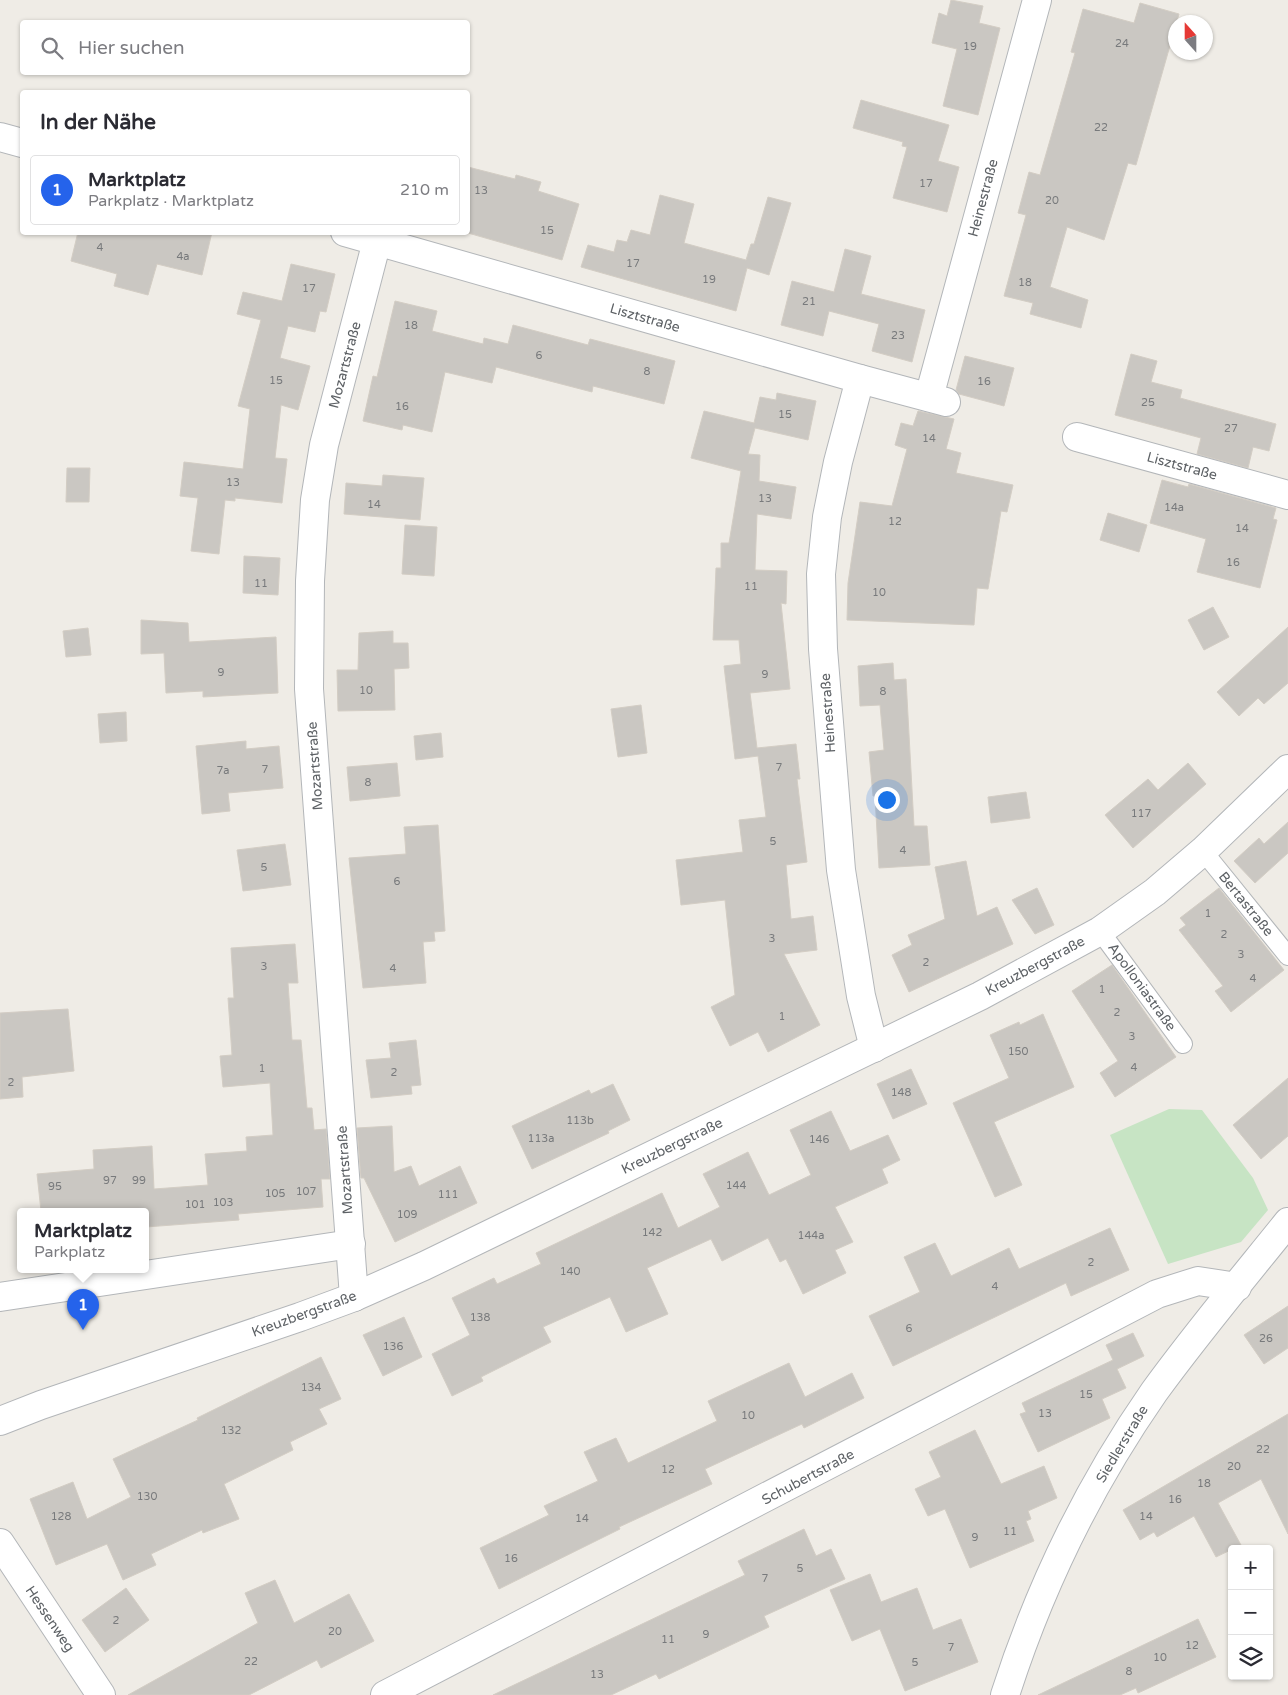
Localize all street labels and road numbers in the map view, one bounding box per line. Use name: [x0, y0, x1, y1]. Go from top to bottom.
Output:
street label: Heinestraße: [964, 157, 1002, 239]
street label: Lisztstraße: [608, 300, 682, 336]
street label: Mozartstraße: [325, 320, 365, 410]
street label: Lisztstraße: [1145, 448, 1219, 484]
street label: Heinestraße: [817, 672, 839, 753]
street label: Mozartstraße: [303, 721, 327, 811]
street label: Bertastraße: [1215, 868, 1277, 940]
street label: Kreuzbergstraße: [982, 933, 1088, 999]
street label: Apolloniastraße: [1104, 940, 1180, 1034]
street label: Kreuzbergstraße: [619, 1114, 725, 1178]
street label: Mozartstraße: [333, 1125, 357, 1215]
street label: Kreuzbergstraße: [249, 1287, 359, 1341]
street label: Siedlerstraße: [1092, 1402, 1152, 1486]
street label: Schubertstraße: [759, 1445, 857, 1509]
street label: Hessenweg: [22, 1583, 78, 1655]

